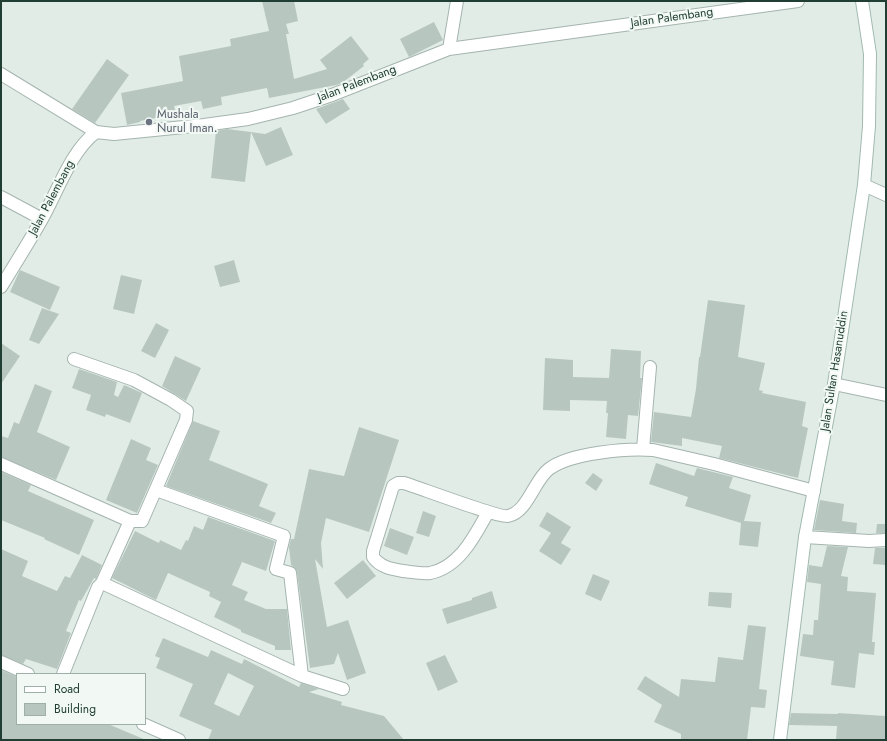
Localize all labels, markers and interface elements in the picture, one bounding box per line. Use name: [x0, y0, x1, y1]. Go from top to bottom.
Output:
street label: Jalan Palembang: [630, 5, 714, 31]
street label: Jalan Palembang: [316, 62, 398, 106]
place label: Mushala Nurul Iman.: [157, 108, 217, 136]
marker: Mushala Nurul Iman.: [144, 117, 154, 127]
street label: Jalan Palembang: [26, 158, 78, 238]
street label: Jalan Sultan Hasanuddin: [818, 310, 852, 432]
legend: [16, 673, 146, 725]
text: Road: [54, 680, 80, 698]
text: Building: [54, 700, 96, 718]

